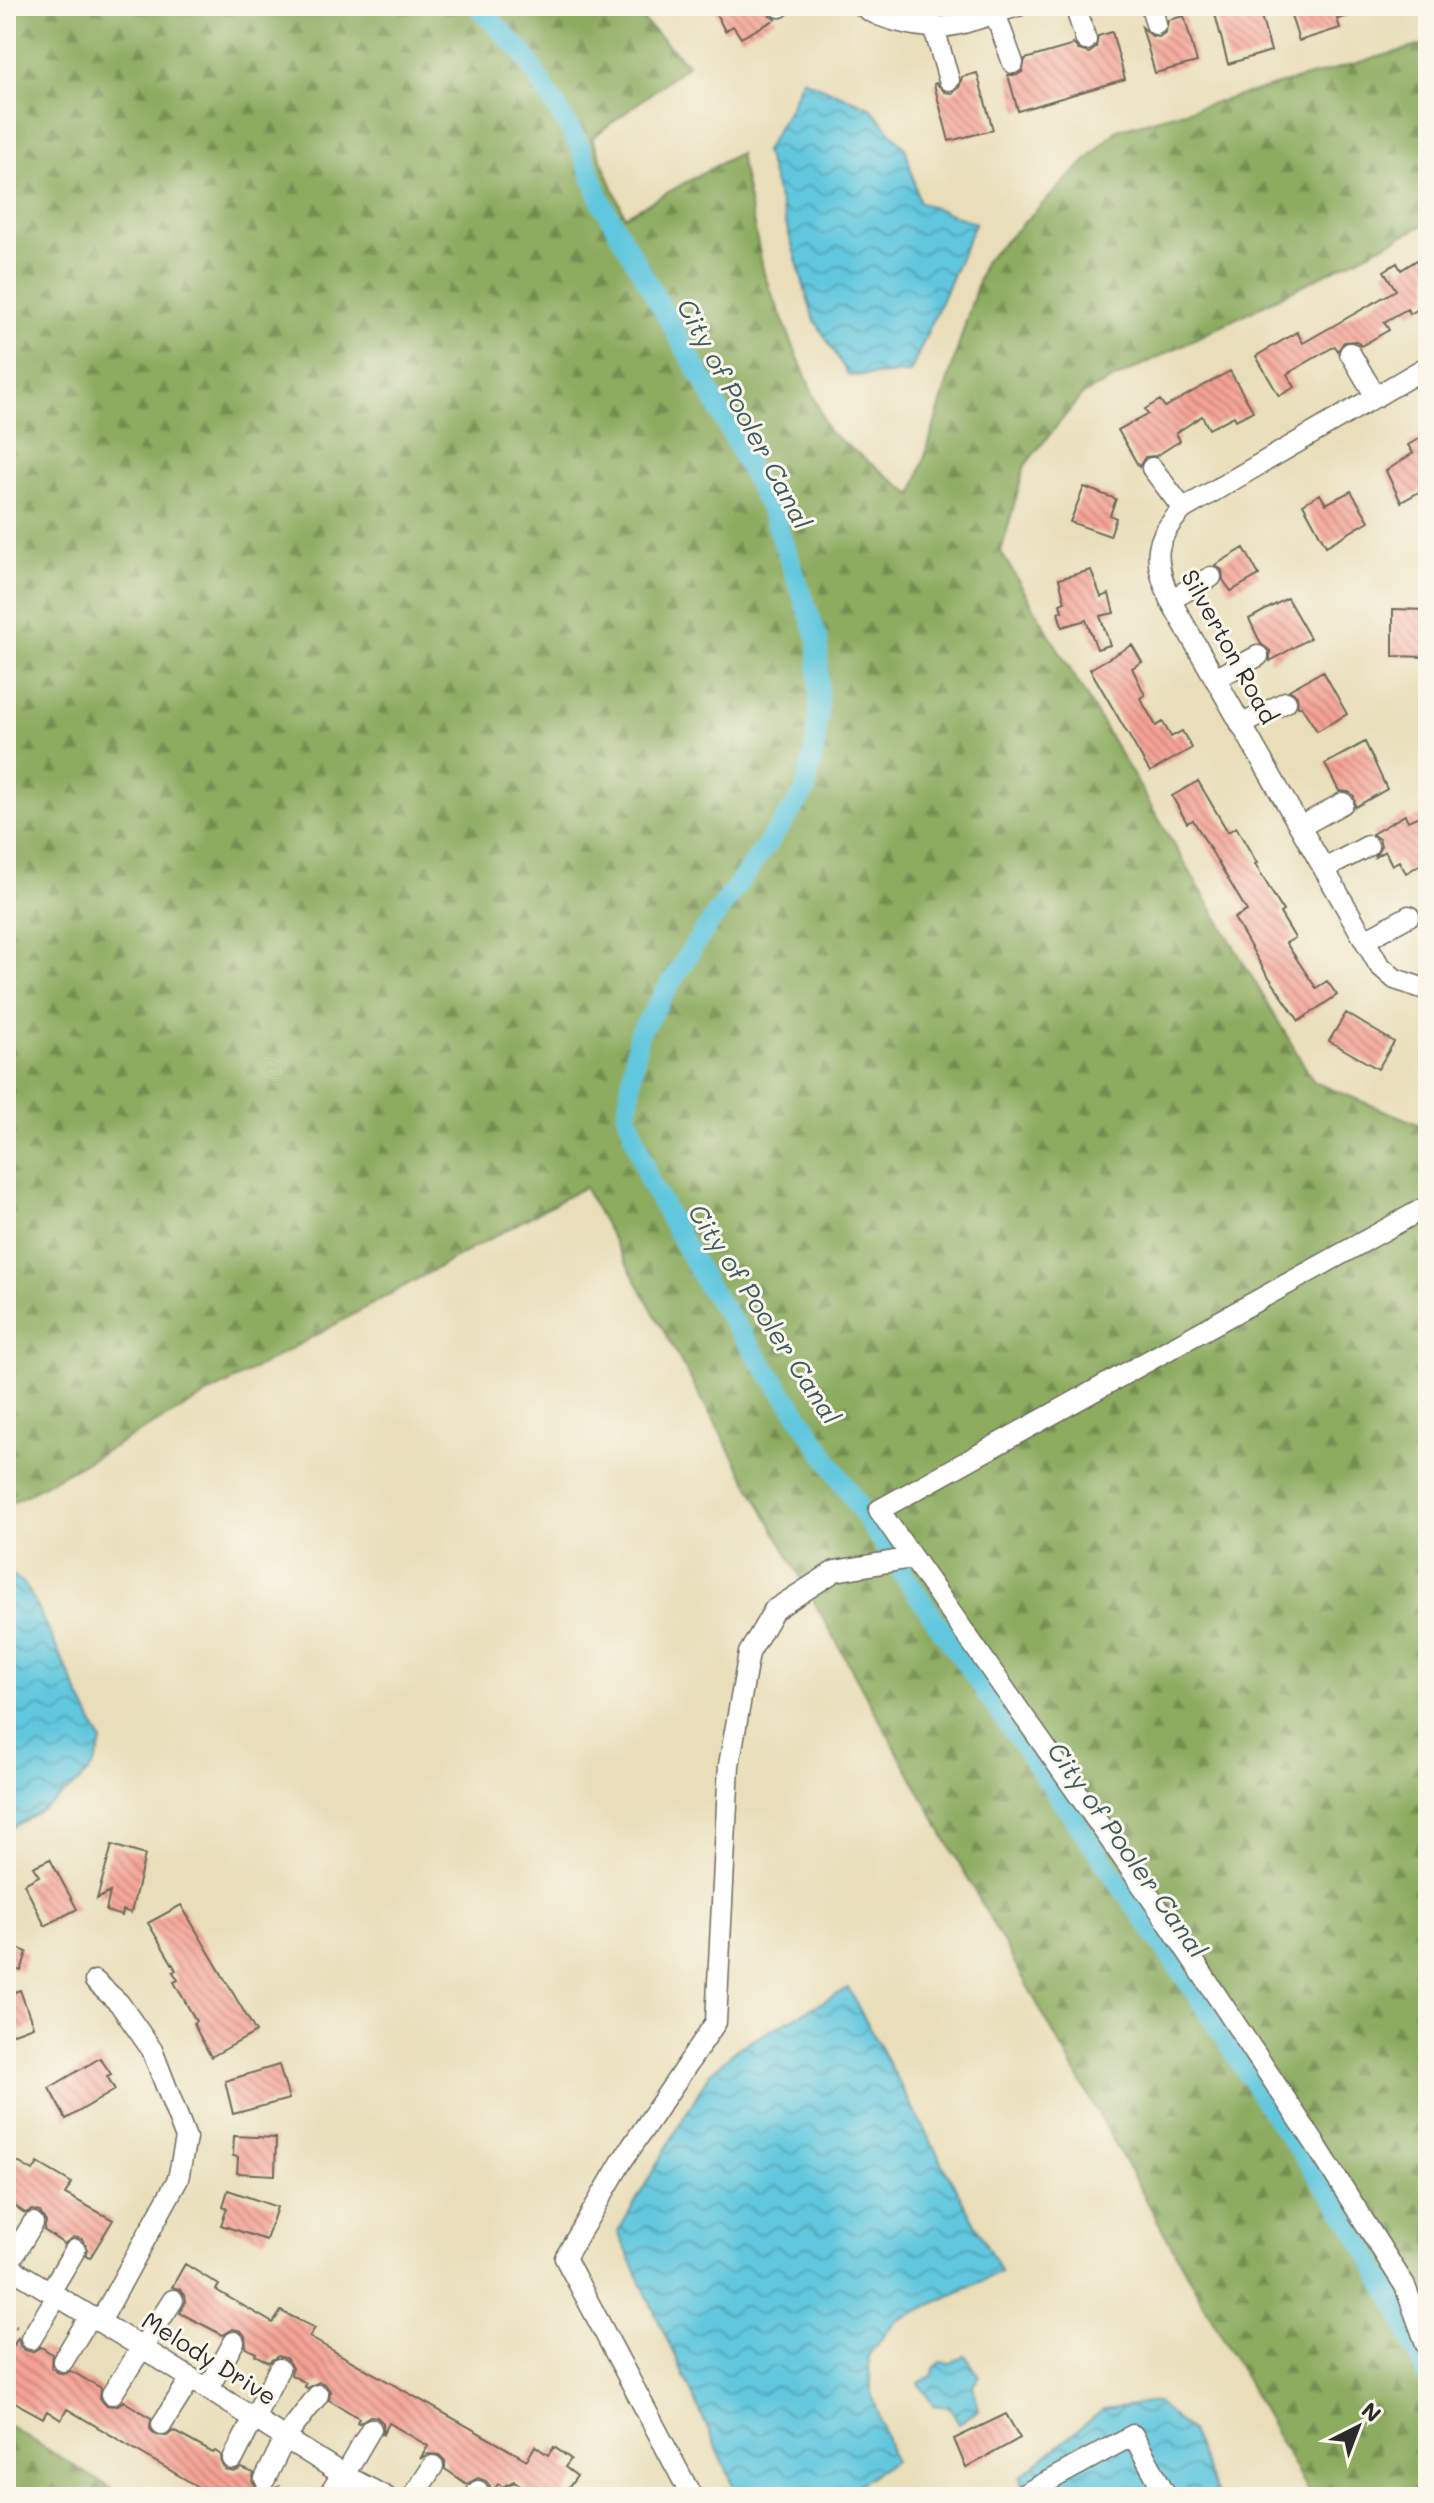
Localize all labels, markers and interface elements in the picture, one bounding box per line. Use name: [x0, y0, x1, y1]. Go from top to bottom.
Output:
water label: City of Pooler Canal: [670, 292, 820, 535]
street label: Silverton Road: [1175, 564, 1286, 729]
water label: City of Pooler Canal: [681, 1197, 849, 1431]
water label: City of Pooler Canal: [1040, 1735, 1216, 1965]
street label: Melody Drive: [137, 2304, 283, 2411]
north arrow: [1318, 2387, 1398, 2467]
text: N: [1356, 2395, 1388, 2428]

